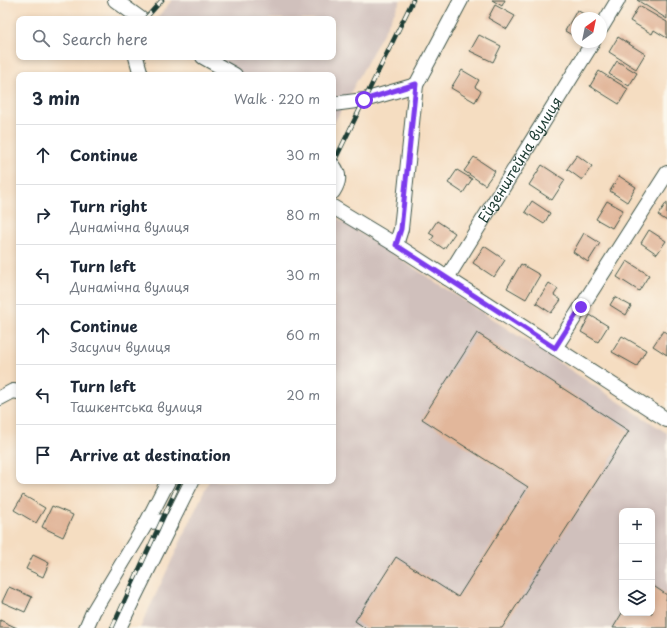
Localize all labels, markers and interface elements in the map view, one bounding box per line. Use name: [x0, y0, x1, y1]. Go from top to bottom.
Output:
north arrow: [571, 12, 607, 48]
search box: [16, 16, 336, 60]
icon: search: [30, 27, 52, 49]
text: Search here: [62, 27, 148, 50]
text: 3 min: [32, 85, 80, 111]
text: Walk · 220 m: [234, 89, 320, 108]
route start: [355, 91, 373, 109]
street label: Ейзенштейна вулиця: [473, 92, 567, 227]
text: Continue: [70, 143, 138, 166]
icon: ahead: [32, 144, 54, 166]
text: 30 m: [286, 145, 320, 164]
text: Turn right: [70, 194, 147, 217]
icon: right: [32, 204, 54, 226]
text: 80 m: [286, 205, 320, 224]
text: Динамічна вулиця: [70, 217, 189, 236]
text: Turn left: [70, 254, 136, 277]
icon: left: [32, 264, 54, 286]
text: 30 m: [286, 265, 320, 284]
text: Динамічна вулиця: [70, 277, 189, 296]
route end: [572, 298, 590, 316]
text: Continue: [70, 314, 138, 337]
icon: ahead: [32, 324, 54, 346]
text: 60 m: [286, 325, 320, 344]
text: Засулич вулиця: [70, 337, 171, 356]
text: Turn left: [70, 374, 136, 397]
icon: left: [32, 384, 54, 406]
text: 20 m: [286, 385, 320, 404]
text: Ташкентська вулиця: [70, 397, 202, 416]
text: Arrive at destination: [70, 443, 231, 466]
icon: arrive: [32, 444, 54, 466]
map controls: [619, 508, 655, 616]
button: +: [619, 508, 655, 544]
button: −: [619, 544, 655, 580]
button: layers: [619, 580, 655, 616]

